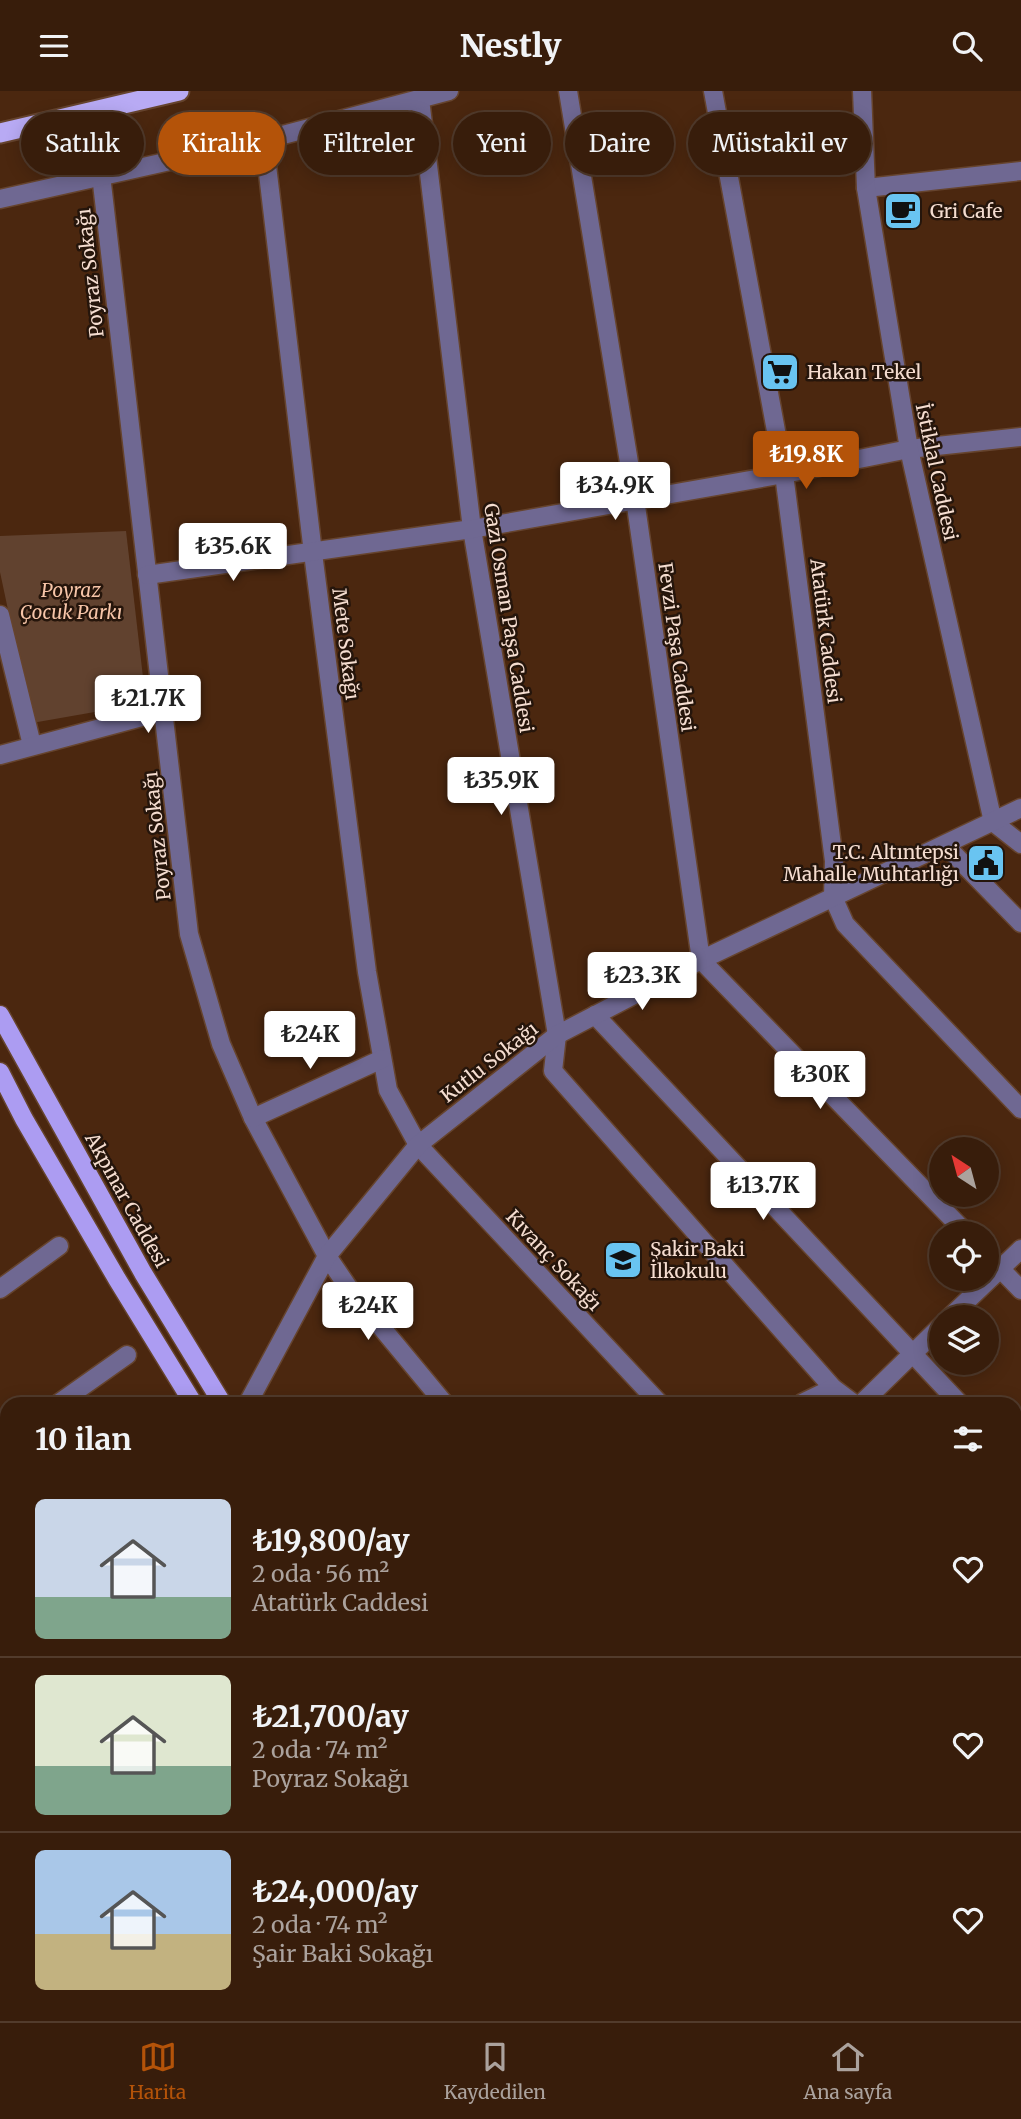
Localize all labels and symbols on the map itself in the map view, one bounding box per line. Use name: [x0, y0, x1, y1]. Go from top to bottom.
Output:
cafe icon: Gri Cafe: [882, 190, 924, 232]
place label: Gri Cafe: [930, 199, 1002, 223]
street label: Poyraz Sokağı: [71, 207, 109, 339]
supermarket icon: Hakan Tekel: [759, 351, 801, 393]
place label: Hakan Tekel: [807, 360, 922, 384]
street label: İstiklal Caddesi: [911, 401, 963, 543]
pin: ₺19.8K: [749, 431, 863, 491]
pin: ₺34.9K: [558, 463, 672, 522]
street label: Gazi Osman Paşa Caddesi: [479, 502, 539, 734]
pin: ₺35.6K: [176, 524, 290, 583]
street label: Atatürk Caddesi: [805, 556, 847, 705]
street label: Fevzi Paşa Caddesi: [653, 561, 701, 733]
park label: Poyraz Çocuk Parkı: [20, 578, 122, 624]
street label: Mete Sokağı: [327, 587, 365, 701]
pin: ₺21.7K: [91, 675, 205, 735]
pin: ₺35.9K: [444, 757, 558, 817]
street label: Poyraz Sokağı: [138, 770, 176, 902]
place label: T.C. Altıntepsi Mahalle Muhtarlığı: [783, 840, 959, 886]
public building icon: T.C. Altıntepsi Mahalle Muhtarlığı: [965, 842, 1007, 884]
pin: ₺23.3K: [585, 953, 699, 1012]
pin: ₺24K: [269, 1011, 351, 1071]
street label: Kutlu Sokağı: [436, 1017, 542, 1107]
pin: ₺30K: [779, 1051, 861, 1111]
street label: Akpınar Caddesi: [80, 1127, 174, 1272]
north arrow: [929, 1137, 999, 1207]
pin: ₺13.7K: [706, 1163, 820, 1222]
street label: Kıvanç Sokağı: [501, 1204, 607, 1316]
place label: Şakir Baki İlkokulu: [650, 1237, 745, 1283]
school or university icon: Şakir Baki İlkokulu: [602, 1239, 644, 1281]
pin: ₺24K: [327, 1283, 409, 1342]

